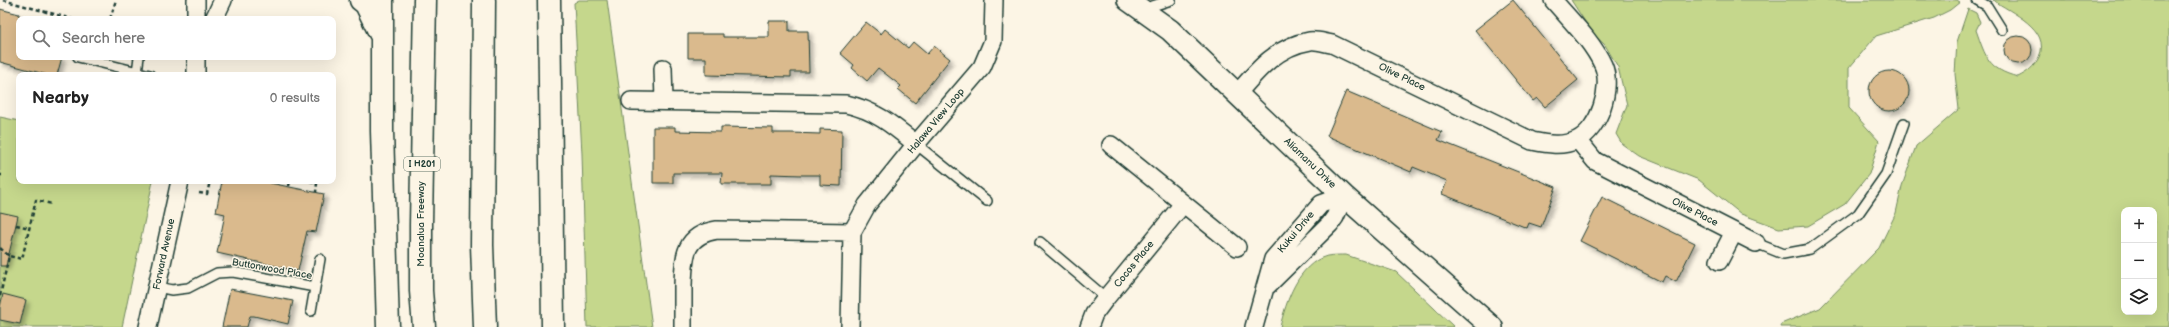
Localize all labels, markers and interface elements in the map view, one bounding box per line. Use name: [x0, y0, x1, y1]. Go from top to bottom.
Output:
search box: [16, 16, 336, 60]
icon: search: [30, 27, 52, 49]
text: Search here: [62, 29, 145, 48]
street label: Olive Place: [1377, 61, 1427, 93]
street label: Halawa View Loop: [905, 86, 967, 156]
text: Nearby: [32, 88, 89, 108]
text: 0 results: [270, 90, 320, 106]
street label: Aliamanu Drive: [1282, 135, 1339, 191]
road number: I H201: [404, 157, 440, 171]
street label: Moanalua Freeway: [415, 181, 427, 267]
street label: Olive Place: [1670, 195, 1720, 229]
map controls: [2121, 207, 2157, 315]
button: +: [2121, 207, 2157, 243]
street label: Kukui Drive: [1275, 209, 1317, 255]
street label: Forward Avenue: [151, 217, 177, 291]
street label: Cocos Place: [1111, 238, 1157, 290]
button: −: [2121, 243, 2157, 279]
street label: Buttonwood Place: [231, 256, 313, 282]
button: layers: [2121, 279, 2157, 315]

